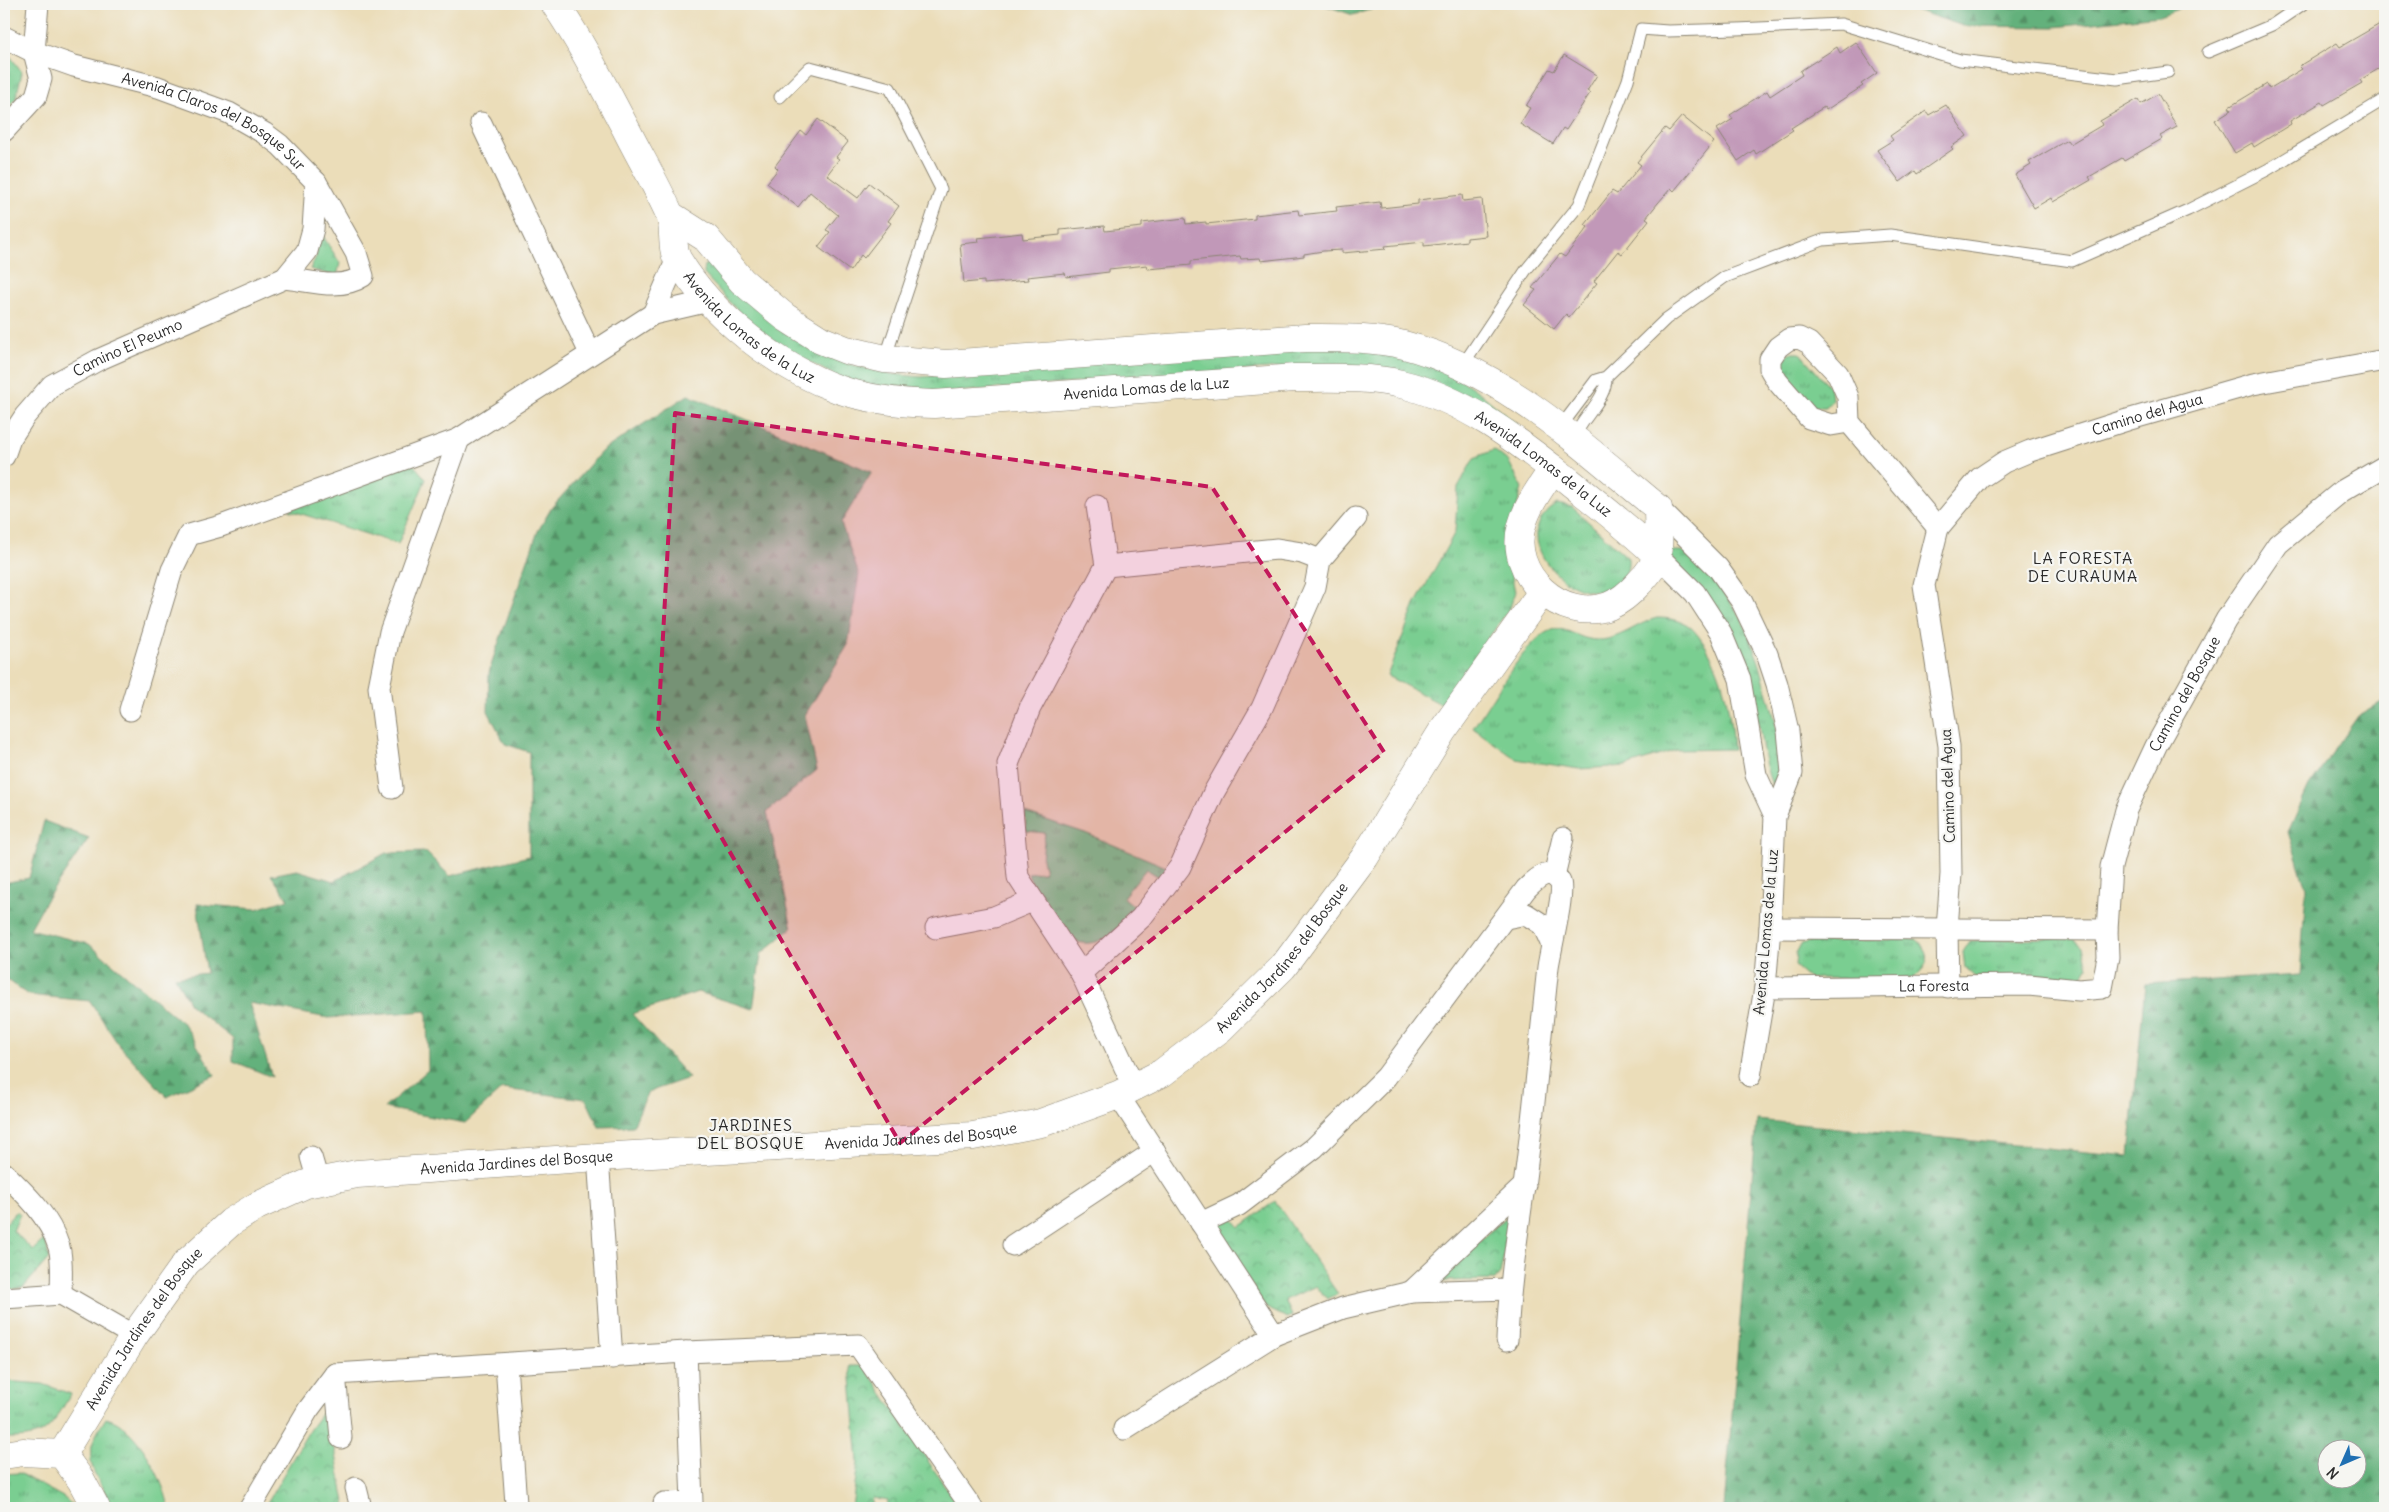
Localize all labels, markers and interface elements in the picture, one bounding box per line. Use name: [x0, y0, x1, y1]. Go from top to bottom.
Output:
street label: Avenida Claros del Bosque Sur: [120, 68, 310, 174]
street label: Avenida Lomas de la Luz: [680, 268, 818, 387]
street label: Camino El Peumo: [69, 314, 185, 381]
street label: Avenida Lomas de la Luz: [1063, 373, 1230, 404]
street label: Camino del Agua: [2089, 389, 2205, 440]
street label: Avenida Lomas de la Luz: [1472, 406, 1616, 521]
district label: LA FORESTA DE CURAUMA: [2028, 548, 2138, 586]
street label: Camino del Bosque: [2145, 633, 2224, 755]
street label: Camino del Agua: [1936, 728, 1959, 844]
street label: Avenida Lomas de la Luz: [1749, 848, 1782, 1016]
street label: Avenida Jardines del Bosque: [1212, 878, 1352, 1037]
street label: La Foresta: [1899, 976, 1970, 995]
district label: JARDINES DEL BOSQUE: [697, 1115, 805, 1153]
street label: Avenida Jardines del Bosque: [824, 1118, 1018, 1153]
street label: Avenida Jardines del Bosque: [419, 1146, 614, 1179]
street label: Avenida Jardines del Bosque: [81, 1243, 206, 1413]
north arrow: [2316, 1440, 2366, 1490]
text: N: [2323, 1463, 2343, 1483]

